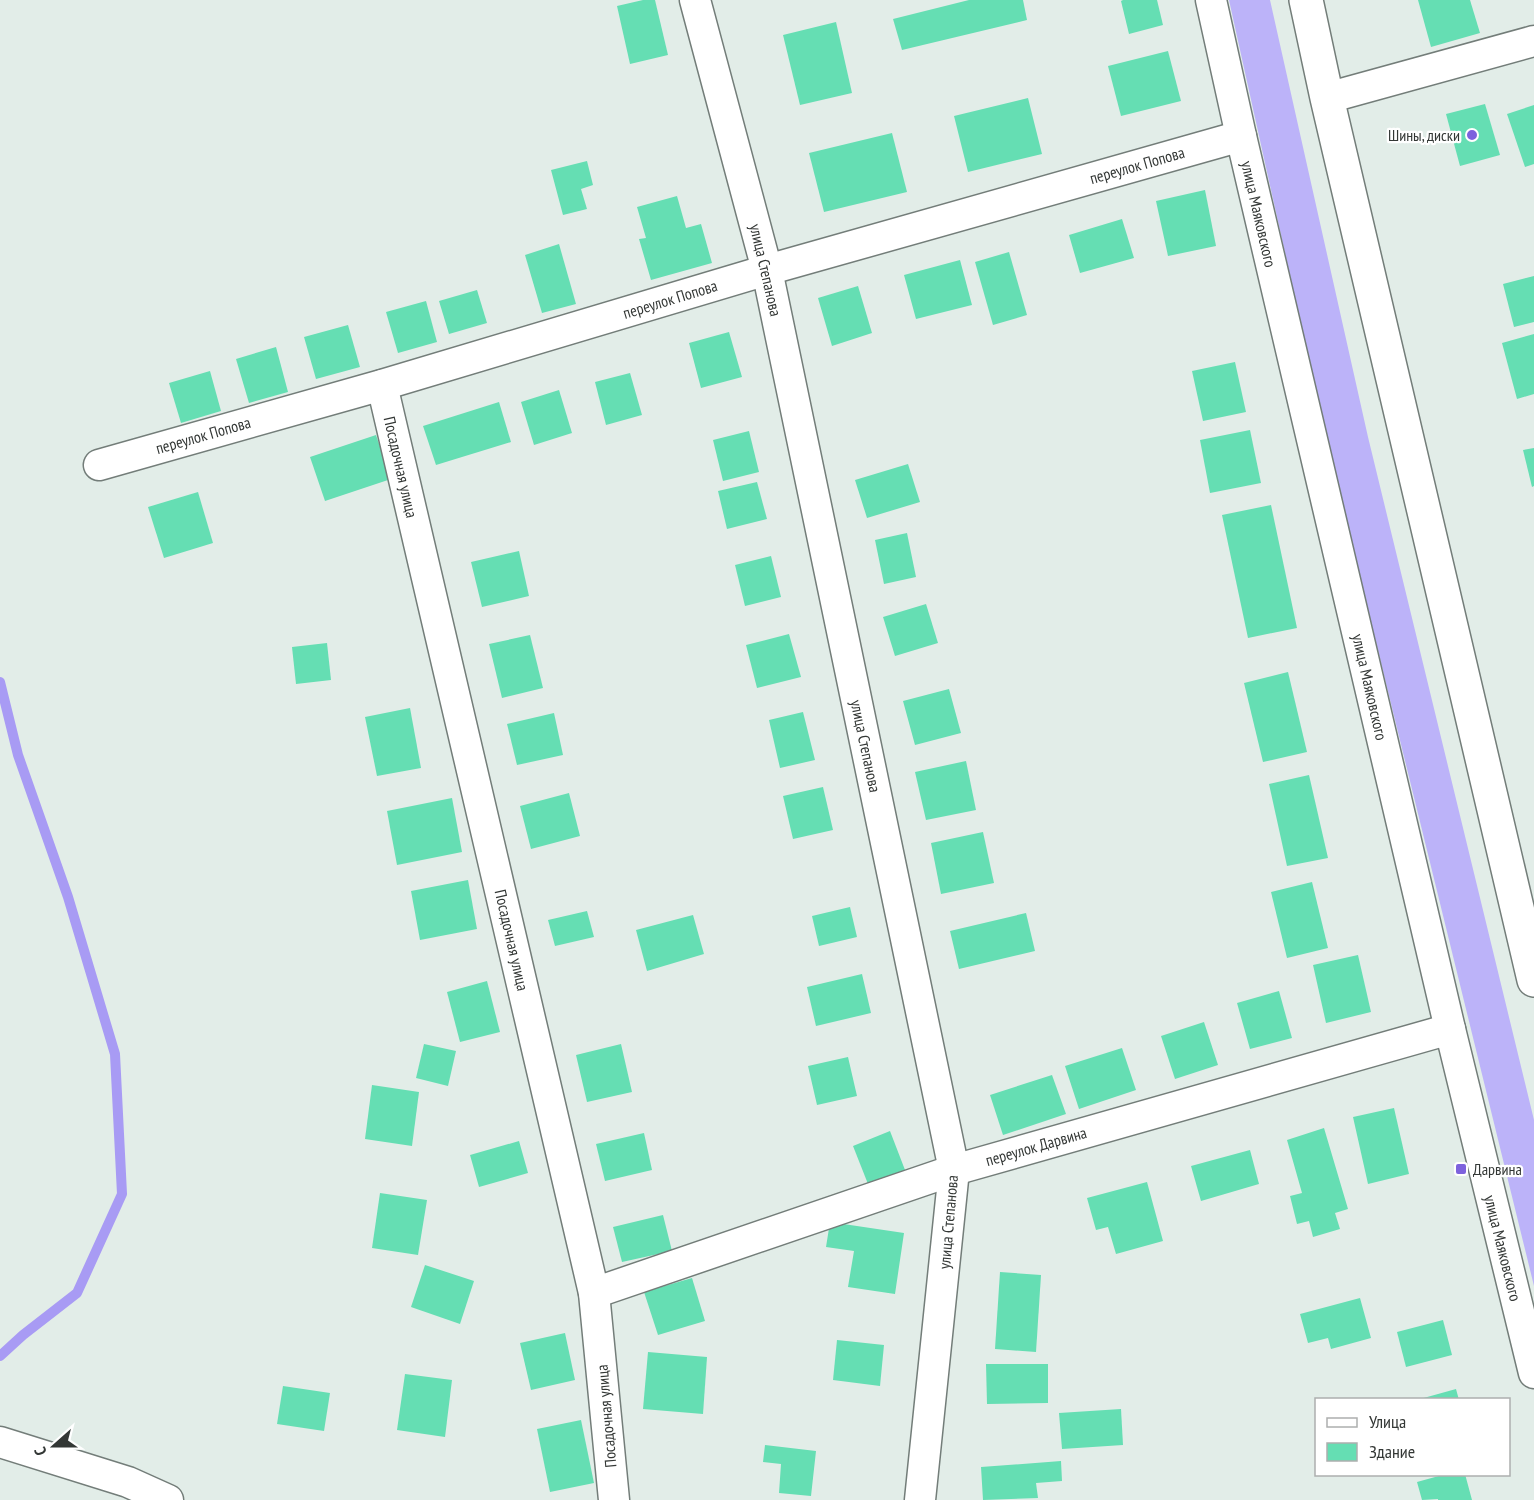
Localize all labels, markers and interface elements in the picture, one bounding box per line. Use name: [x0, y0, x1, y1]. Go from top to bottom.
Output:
place label: Шины, диски: [1388, 125, 1460, 145]
marker: Шины, диски: [1465, 128, 1479, 142]
street label: переулок Попова: [1087, 142, 1187, 188]
street label: улица Маяковского: [1237, 159, 1281, 269]
street label: улица Степанова: [746, 222, 786, 318]
street label: переулок Попова: [620, 275, 720, 323]
street label: переулок Попова: [153, 412, 253, 458]
street label: Посадочная улица: [380, 414, 422, 520]
street label: улица Маяковского: [1348, 632, 1392, 742]
street label: улица Степанова: [846, 698, 886, 794]
street label: Посадочная улица: [491, 887, 533, 993]
street label: переулок Дарвина: [983, 1122, 1089, 1170]
place label: Дарвина: [1473, 1159, 1522, 1179]
marker: Дарвина: [1454, 1162, 1468, 1176]
street label: улица Степанова: [934, 1174, 962, 1270]
street label: улица Маяковского: [1480, 1193, 1526, 1303]
street label: Посадочная улица: [592, 1364, 620, 1468]
legend: [1315, 1398, 1510, 1476]
text: Улица: [1369, 1410, 1406, 1433]
north arrow: [24, 1416, 84, 1476]
text: Здание: [1369, 1440, 1415, 1463]
text: С: [29, 1444, 51, 1458]

